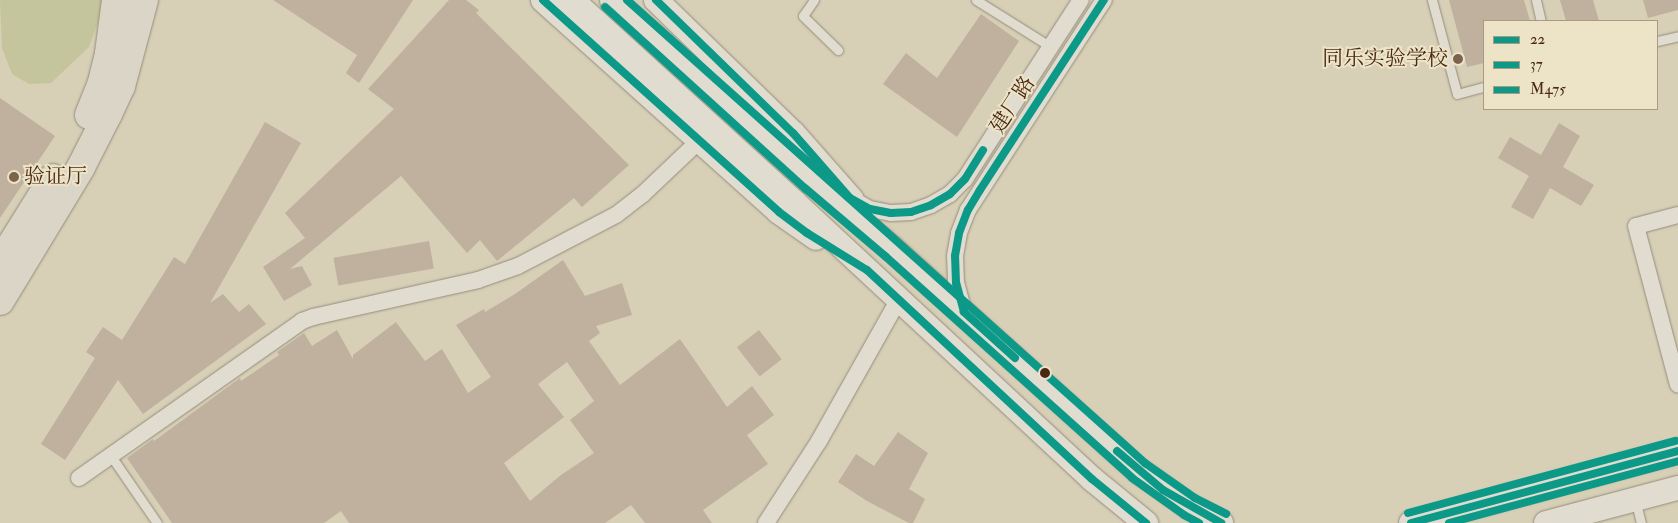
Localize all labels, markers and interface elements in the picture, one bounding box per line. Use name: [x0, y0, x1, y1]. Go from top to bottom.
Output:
legend: [1483, 20, 1658, 110]
text: 22: [1530, 30, 1545, 49]
place label: 同乐实验学校: [1322, 46, 1448, 72]
marker: 同乐实验学校: [1452, 53, 1464, 65]
text: 37: [1530, 55, 1543, 74]
street label: 建厂路: [985, 72, 1041, 138]
text: M475: [1530, 80, 1566, 99]
place label: 验证厅: [24, 164, 87, 190]
marker: 验证厅: [8, 171, 20, 183]
unlabelled marker: [1040, 368, 1050, 378]

